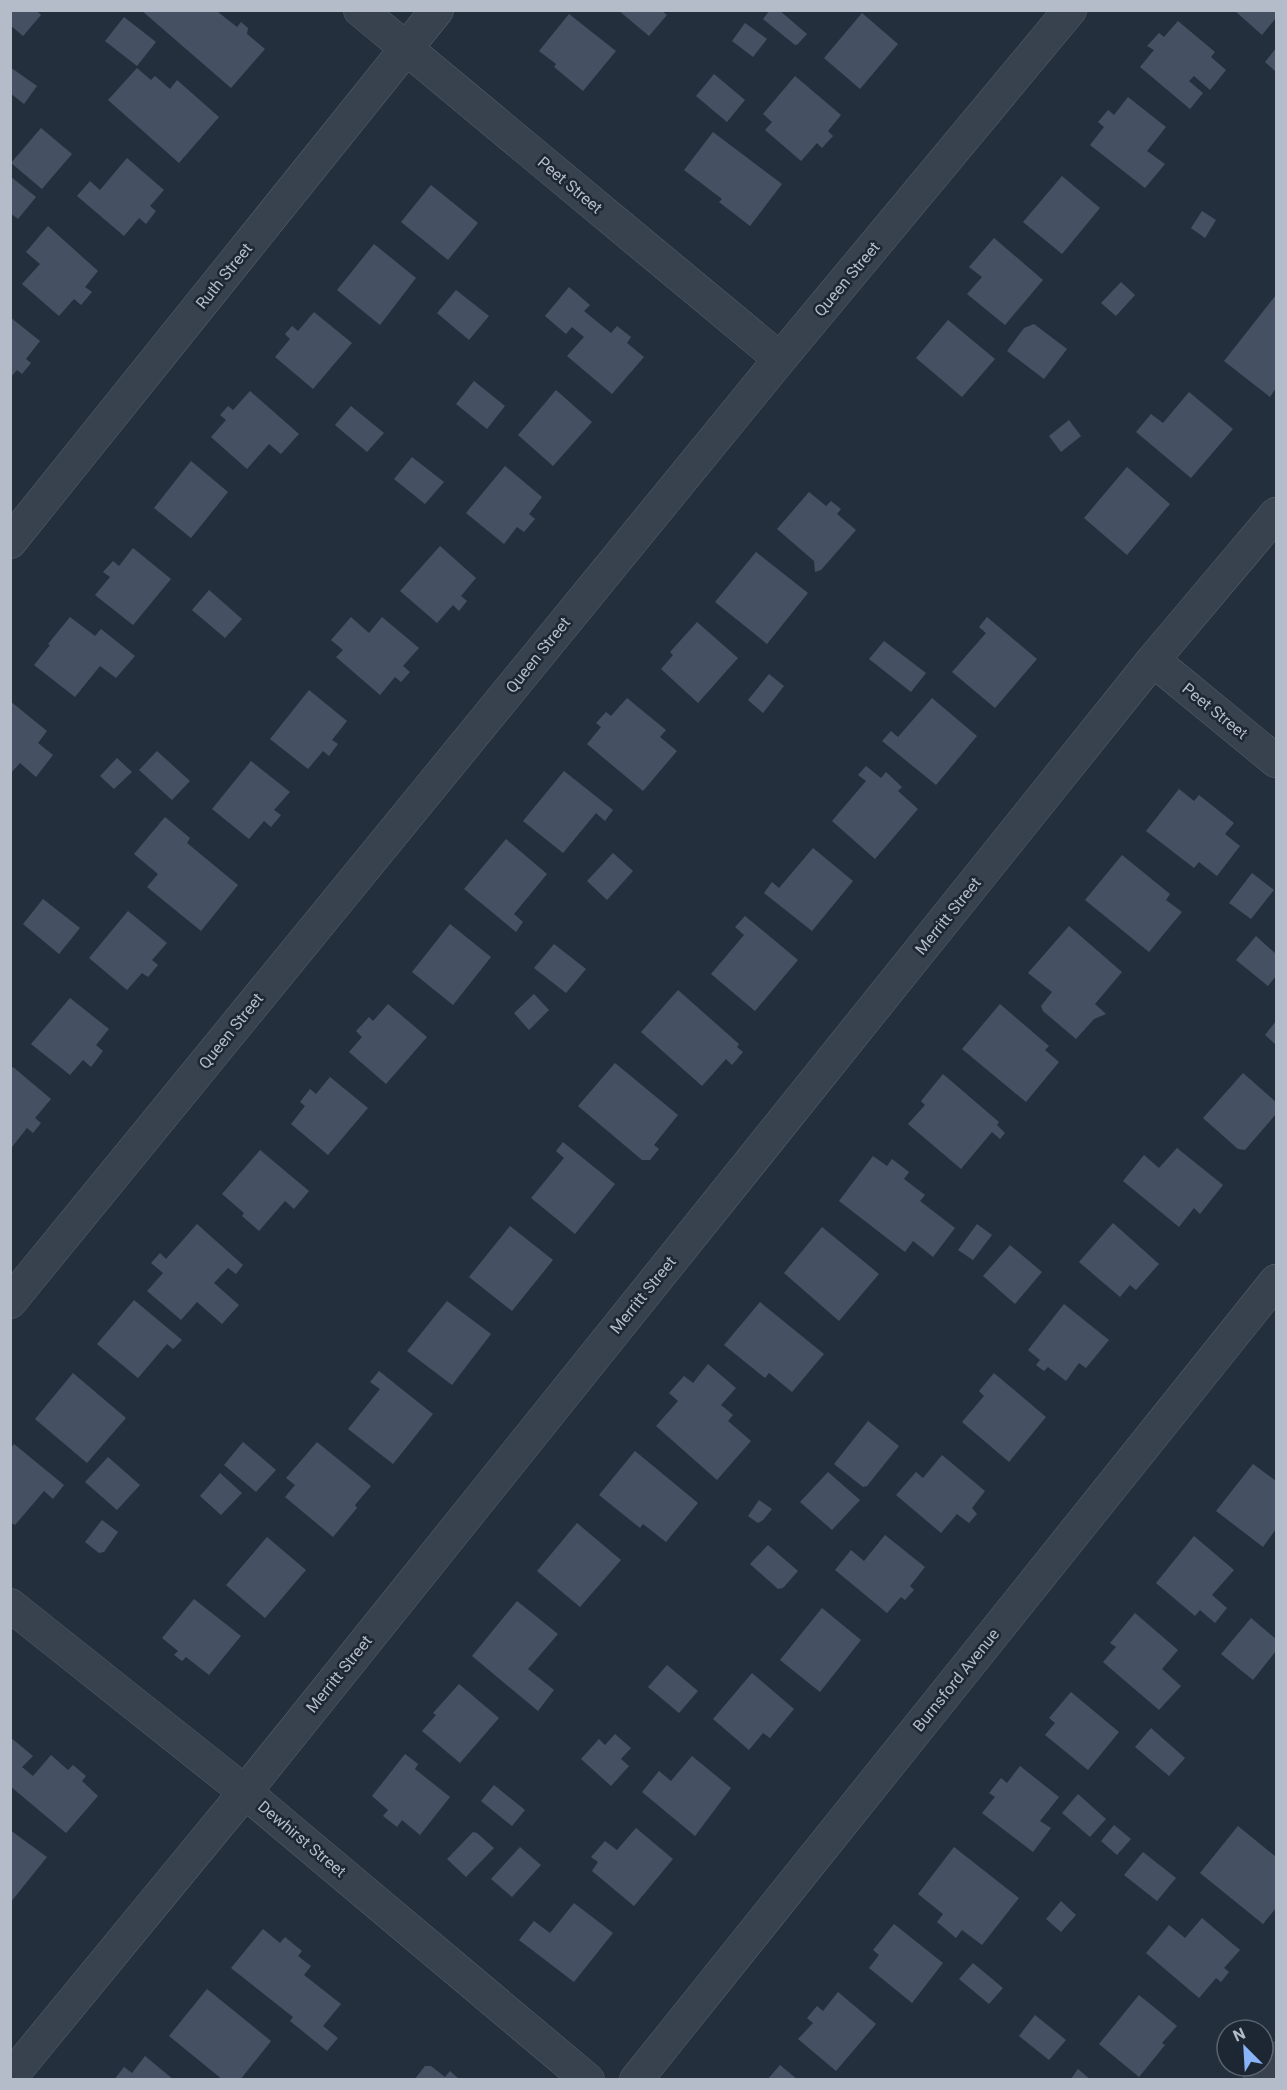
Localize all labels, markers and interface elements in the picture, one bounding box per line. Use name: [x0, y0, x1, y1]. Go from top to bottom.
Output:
street label: Peet Street: [534, 153, 606, 217]
street label: Queen Street: [810, 238, 884, 320]
street label: Ruth Street: [192, 239, 256, 313]
street label: Queen Street: [502, 613, 574, 697]
street label: Peet Street: [1179, 679, 1251, 743]
street label: Merritt Street: [911, 874, 985, 958]
street label: Queen Street: [195, 989, 267, 1073]
street label: Merritt Street: [606, 1253, 680, 1337]
street label: Burnsford Avenue: [909, 1625, 1003, 1735]
street label: Merritt Street: [302, 1632, 376, 1716]
street label: Dewhirst Street: [254, 1797, 350, 1881]
north arrow: [1215, 2018, 1275, 2078]
text: N: [1230, 2024, 1248, 2046]

